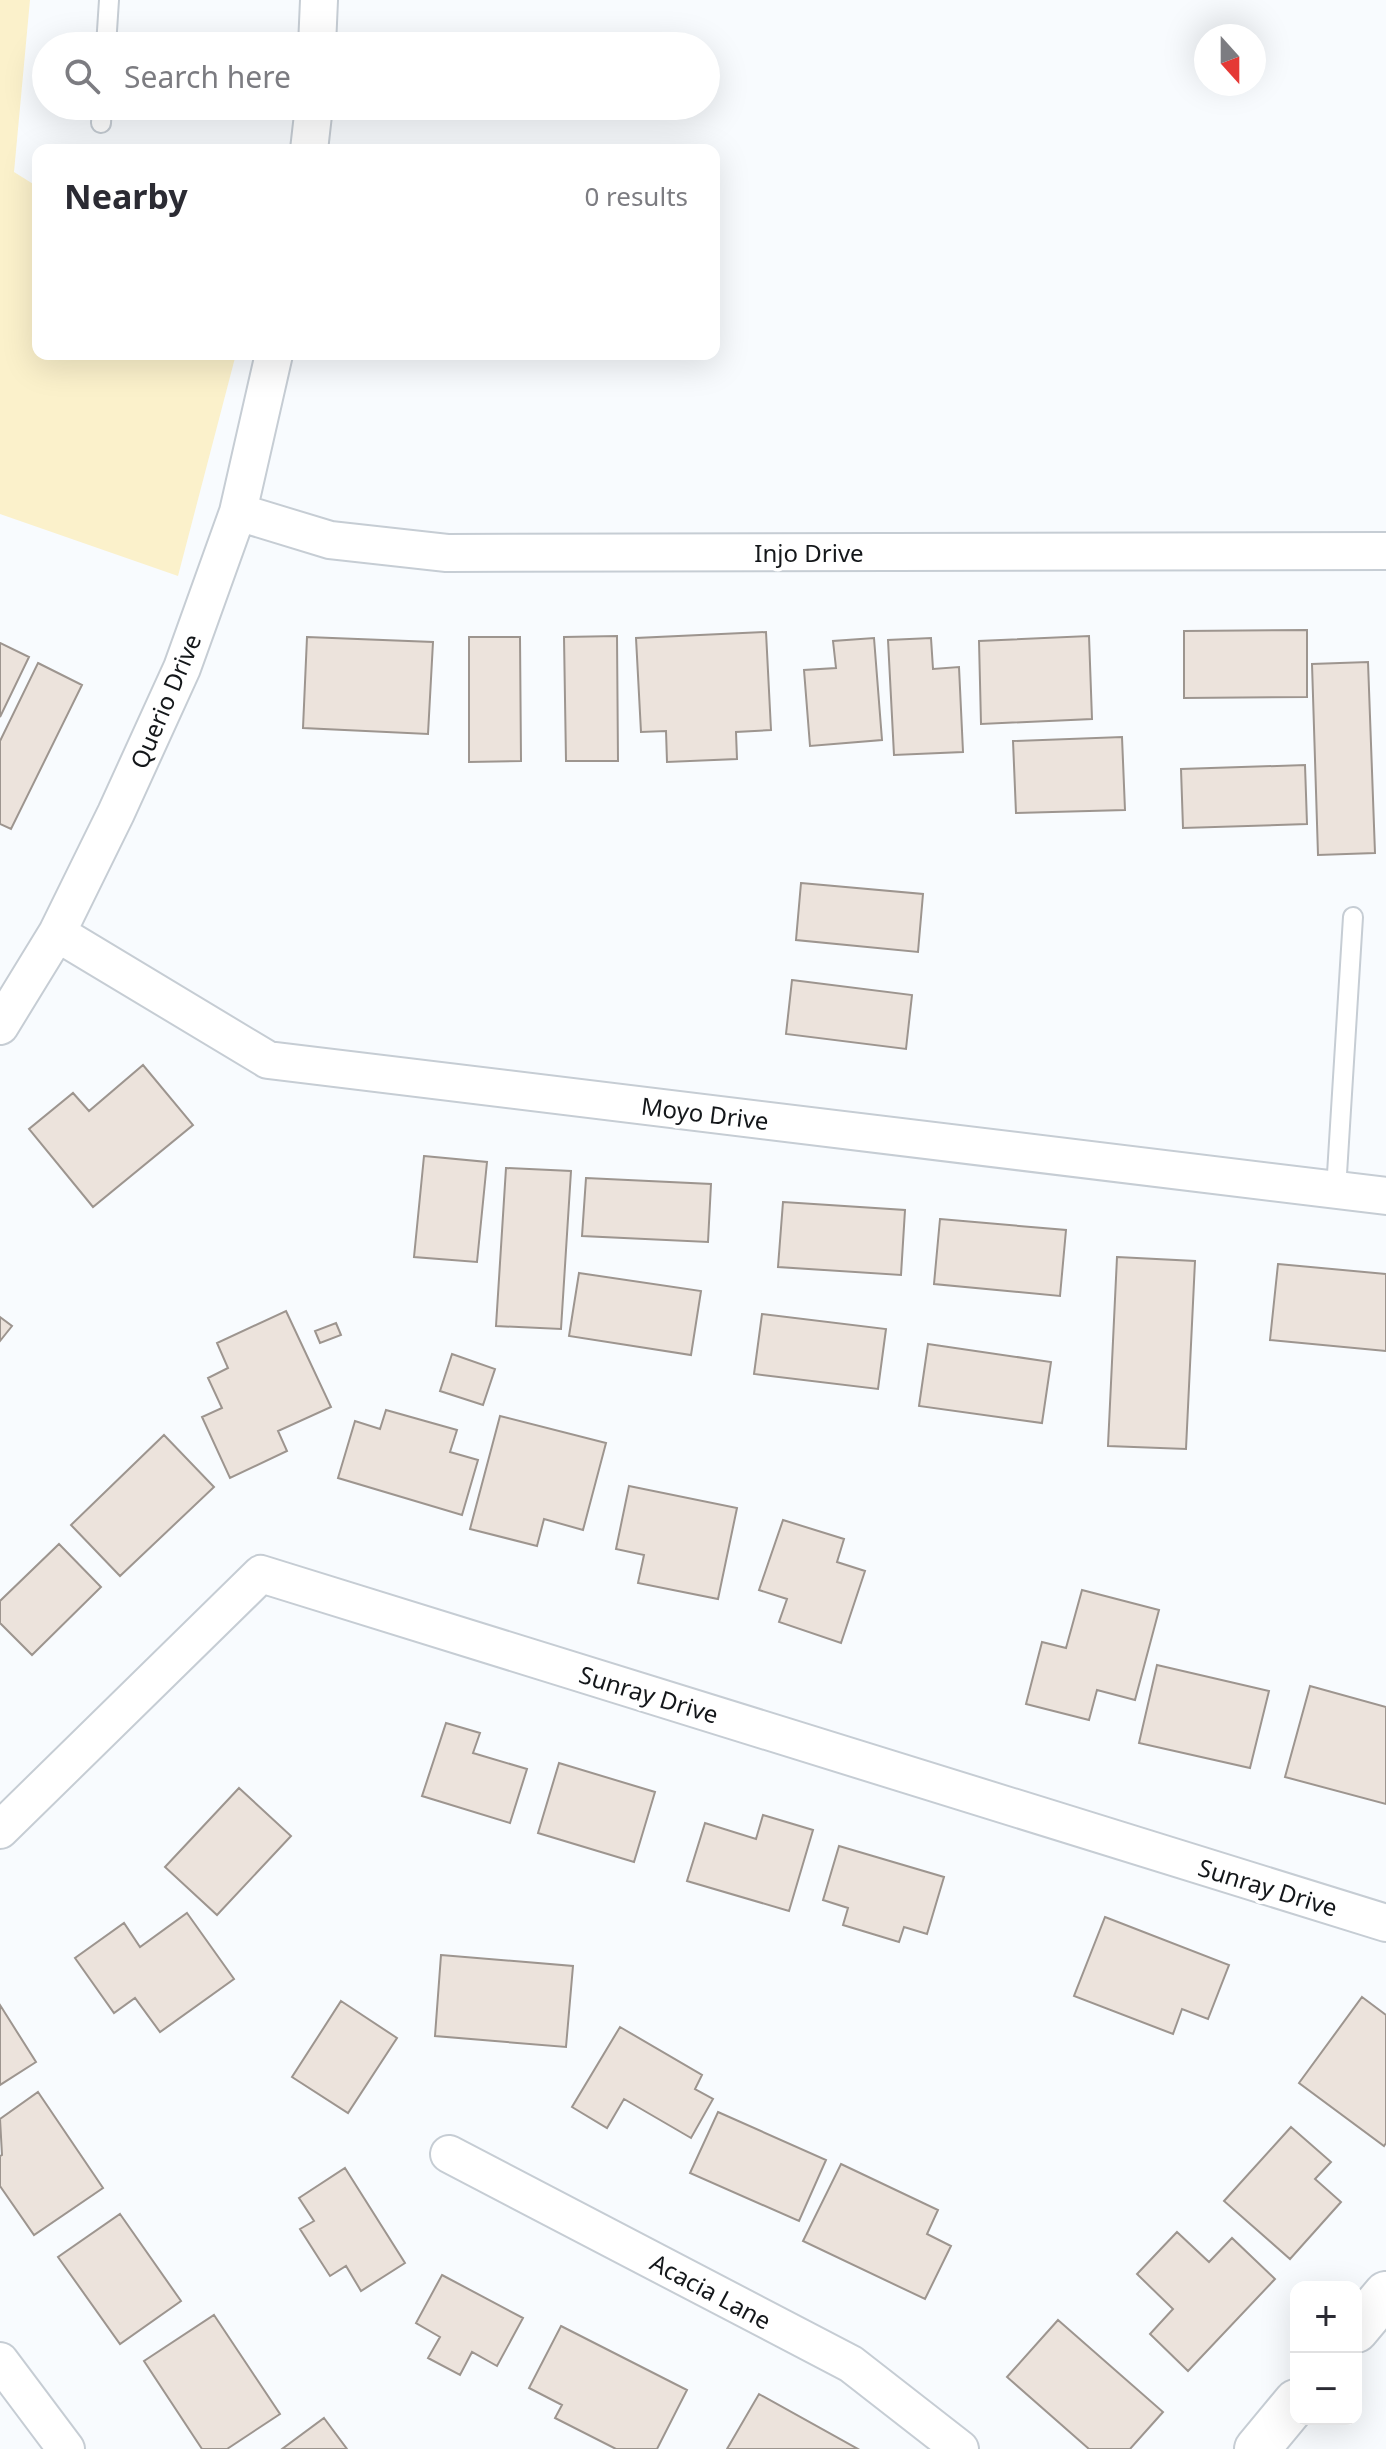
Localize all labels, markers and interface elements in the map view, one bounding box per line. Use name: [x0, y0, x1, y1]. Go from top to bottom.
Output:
north arrow: [1194, 24, 1266, 96]
search box: [32, 32, 720, 120]
icon: search: [60, 54, 104, 98]
text: Search here: [124, 56, 291, 97]
text: Nearby: [64, 173, 188, 219]
text: 0 results: [584, 178, 688, 214]
street label: Injo Drive: [754, 536, 864, 569]
street label: Querio Drive: [122, 629, 208, 773]
street label: Moyo Drive: [639, 1089, 771, 1137]
street label: Sunray Drive: [576, 1657, 722, 1731]
street label: Sunray Drive: [1195, 1850, 1341, 1924]
street label: Acacia Lane: [645, 2245, 777, 2337]
map controls: [1290, 2281, 1362, 2425]
button: +: [1290, 2281, 1362, 2353]
button: −: [1290, 2353, 1362, 2425]

